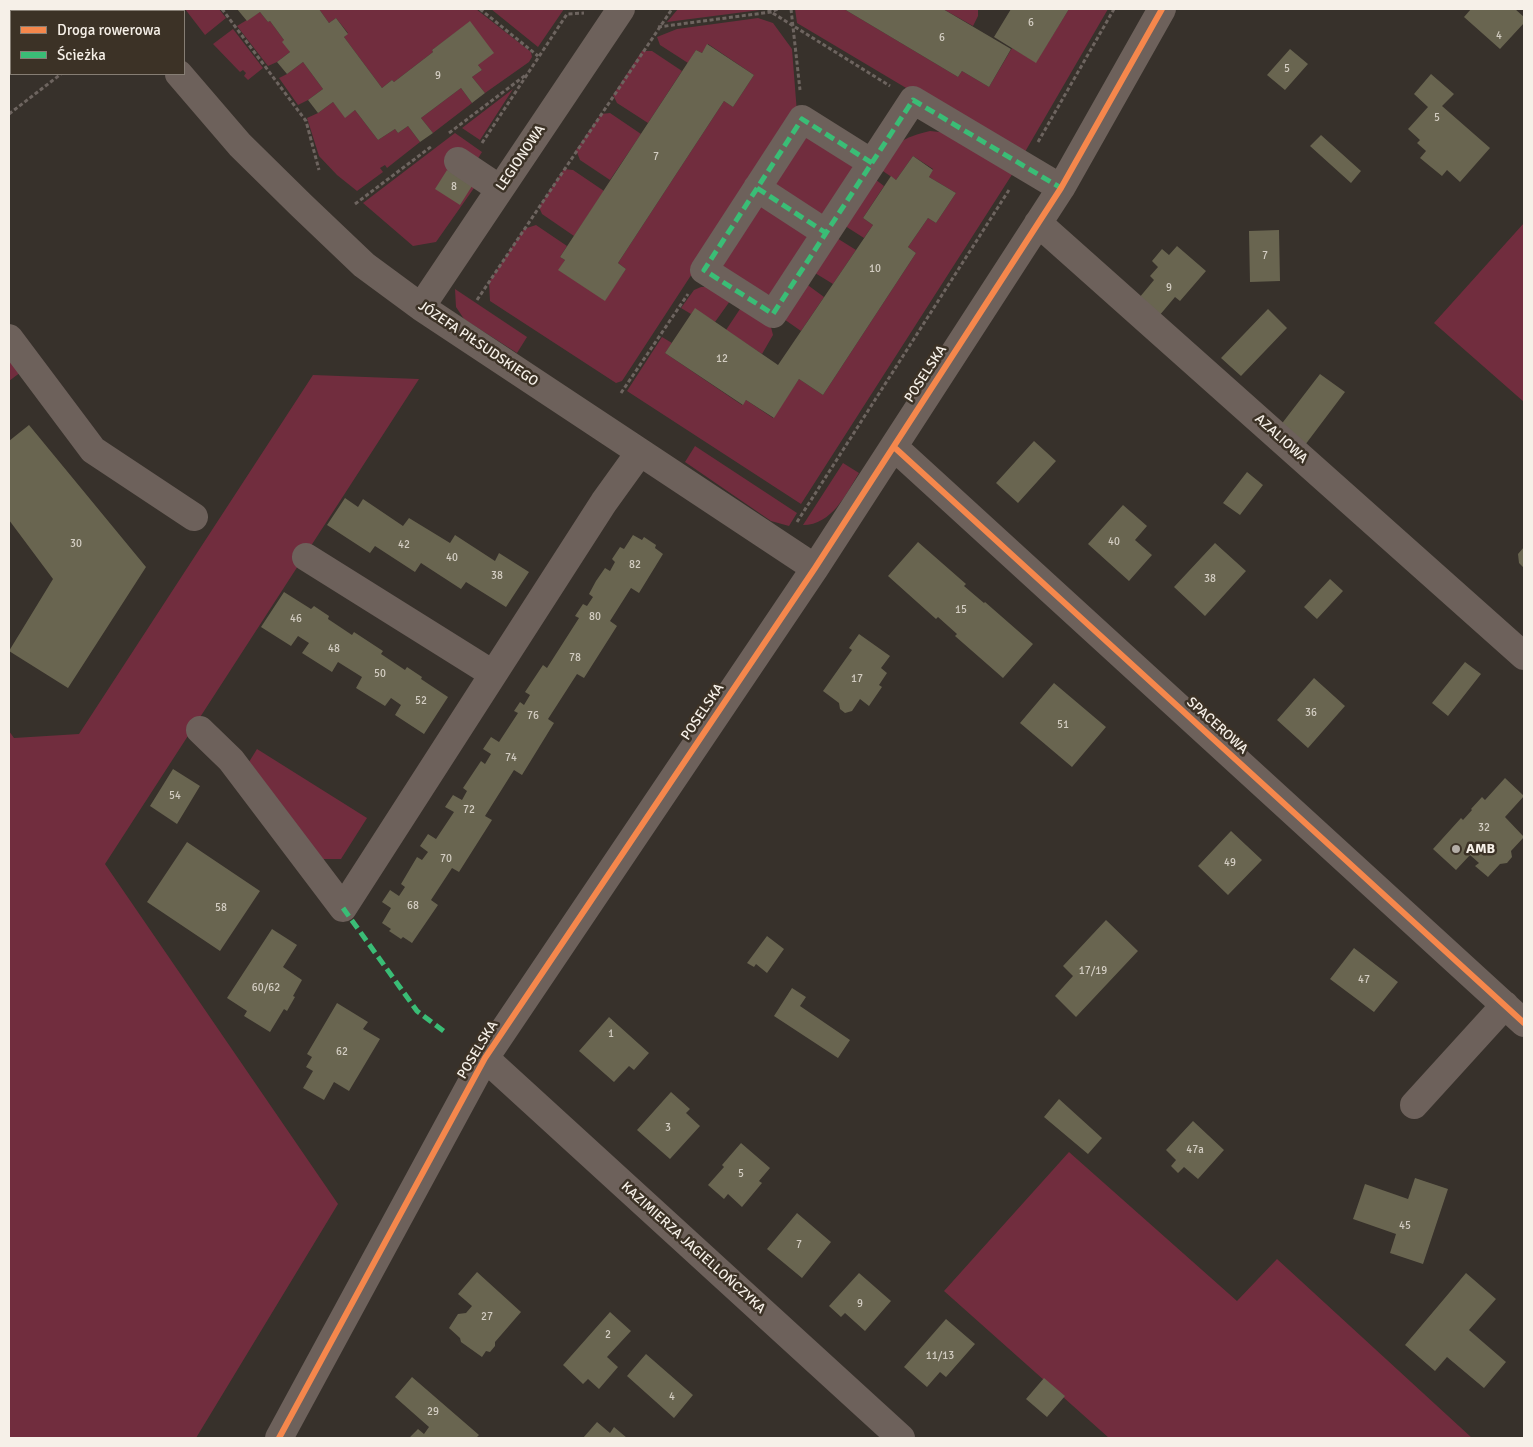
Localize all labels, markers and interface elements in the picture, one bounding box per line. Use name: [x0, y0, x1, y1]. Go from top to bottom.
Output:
legend: [10, 10, 185, 75]
house number: 6: [1028, 16, 1034, 30]
text: Droga rowerowa: [57, 21, 161, 39]
house number: 4: [1496, 29, 1502, 43]
house number: 6: [939, 31, 945, 45]
text: Ścieżka: [57, 46, 106, 64]
house number: 5: [1284, 62, 1290, 76]
house number: 9: [435, 69, 441, 83]
house number: 5: [1434, 111, 1440, 125]
street label: LEGIONOWA: [493, 122, 549, 194]
house number: 7: [653, 150, 659, 164]
house number: 8: [451, 180, 457, 194]
house number: 7: [1262, 249, 1268, 263]
house number: 10: [869, 262, 881, 276]
house number: 9: [1166, 281, 1172, 295]
street label: JÓZEFA PIŁSUDSKIEGO: [415, 298, 541, 390]
street label: POSELSKA: [901, 342, 951, 406]
house number: 12: [716, 352, 728, 366]
street label: AZALIOWA: [1251, 411, 1311, 467]
house number: 40: [1108, 535, 1120, 549]
house number: 30: [70, 537, 82, 551]
house number: 42: [398, 538, 410, 552]
house number: 40: [446, 551, 458, 565]
house number: 82: [629, 558, 641, 572]
house number: 38: [491, 569, 503, 583]
house number: 38: [1204, 572, 1216, 586]
house number: 15: [955, 603, 967, 617]
house number: 80: [589, 610, 601, 624]
house number: 46: [290, 612, 302, 626]
house number: 48: [328, 642, 340, 656]
house number: 78: [569, 651, 581, 665]
house number: 50: [374, 667, 386, 681]
house number: 17: [851, 672, 863, 686]
street label: POSELSKA: [678, 680, 728, 744]
house number: 52: [415, 694, 427, 708]
street label: SPACEROWA: [1183, 694, 1251, 758]
house number: 36: [1305, 706, 1317, 720]
house number: 76: [527, 709, 539, 723]
house number: 51: [1057, 718, 1069, 732]
house number: 74: [505, 751, 517, 765]
house number: 54: [169, 789, 181, 803]
house number: 72: [463, 803, 475, 817]
house number: 32: [1478, 821, 1490, 835]
place label: AMB: [1466, 841, 1495, 857]
marker: AMB: [1450, 843, 1462, 855]
house number: 70: [440, 852, 452, 866]
house number: 49: [1224, 856, 1236, 870]
house number: 68: [407, 899, 419, 913]
house number: 58: [215, 901, 227, 915]
house number: 17/19: [1079, 964, 1107, 978]
house number: 47: [1358, 973, 1370, 987]
house number: 60/62: [252, 981, 280, 995]
street label: POSELSKA: [454, 1018, 502, 1082]
house number: 1: [608, 1027, 614, 1041]
house number: 62: [336, 1045, 348, 1059]
house number: 3: [665, 1121, 671, 1135]
house number: 47a: [1186, 1143, 1204, 1157]
house number: 5: [738, 1167, 744, 1181]
street label: KAZIMIERZA JAGIELLOŃCZYKA: [617, 1179, 769, 1317]
house number: 45: [1399, 1219, 1411, 1233]
house number: 7: [796, 1238, 802, 1252]
house number: 9: [857, 1297, 863, 1311]
house number: 27: [481, 1310, 493, 1324]
house number: 2: [605, 1328, 611, 1342]
house number: 11/13: [926, 1349, 954, 1363]
house number: 4: [669, 1390, 675, 1404]
house number: 29: [427, 1405, 439, 1419]

